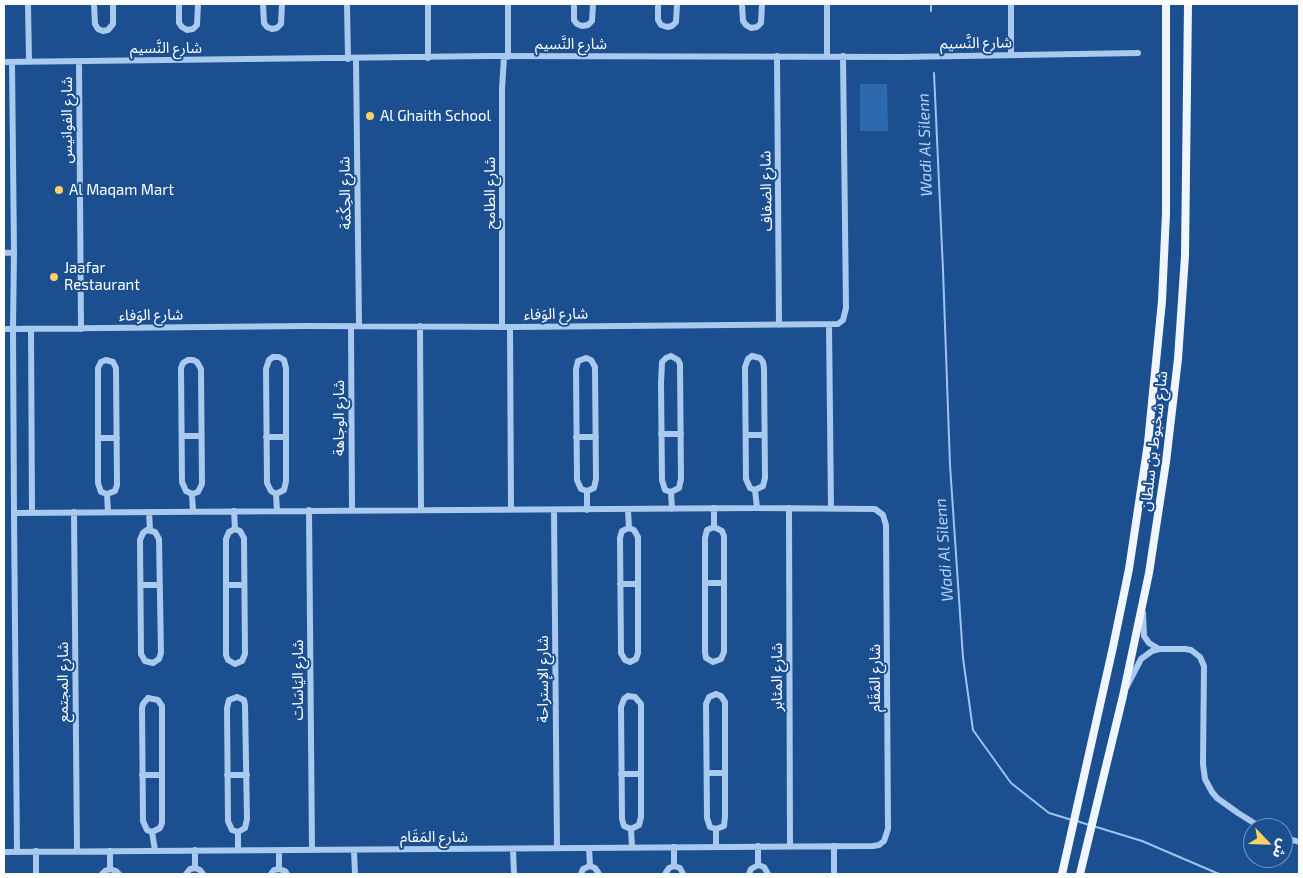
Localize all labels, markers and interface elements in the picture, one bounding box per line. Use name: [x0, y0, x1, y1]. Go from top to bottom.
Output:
street label: شارع النَّسيم: [940, 33, 1012, 53]
street label: شارع النَّسيم: [535, 35, 607, 53]
street label: شارع النَّسيم: [130, 39, 202, 57]
street label: شارع الفوانيس: [58, 77, 76, 163]
water label: Wadi Al Silenn: [914, 93, 936, 197]
place label: Al Ghaith School: [380, 107, 491, 125]
marker: Al Ghaith School: [364, 110, 376, 122]
street label: شارع الضفاف: [756, 150, 776, 232]
street label: شارع الحِكْمَة: [335, 156, 355, 230]
street label: شارع الطامح: [481, 157, 499, 229]
place label: Al Maqam Mart: [69, 181, 174, 199]
marker: Al Maqam Mart: [53, 184, 65, 196]
place label: Jaafar Restaurant: [64, 259, 140, 294]
marker: Jaafar Restaurant: [48, 271, 60, 283]
street label: شارع الوَفاء: [524, 304, 588, 324]
street label: شارع الوَفاء: [119, 305, 183, 325]
street label: شارع شخبوط بن سلطان: [1136, 370, 1172, 512]
street label: شارع الوجاهة: [330, 380, 348, 456]
water label: Wadi Al Silenn: [931, 498, 957, 602]
street label: شارع الإستراحة: [534, 635, 552, 723]
street label: شارع اليَاسَات: [289, 639, 307, 721]
street label: شارع المجتمع: [54, 642, 72, 722]
street label: شارع المثابر: [768, 643, 786, 711]
street label: شارع المَقَام: [866, 644, 884, 712]
north arrow: [1243, 818, 1293, 868]
street label: شارع المَقَام: [400, 828, 468, 846]
text: ش: [1270, 837, 1293, 861]

